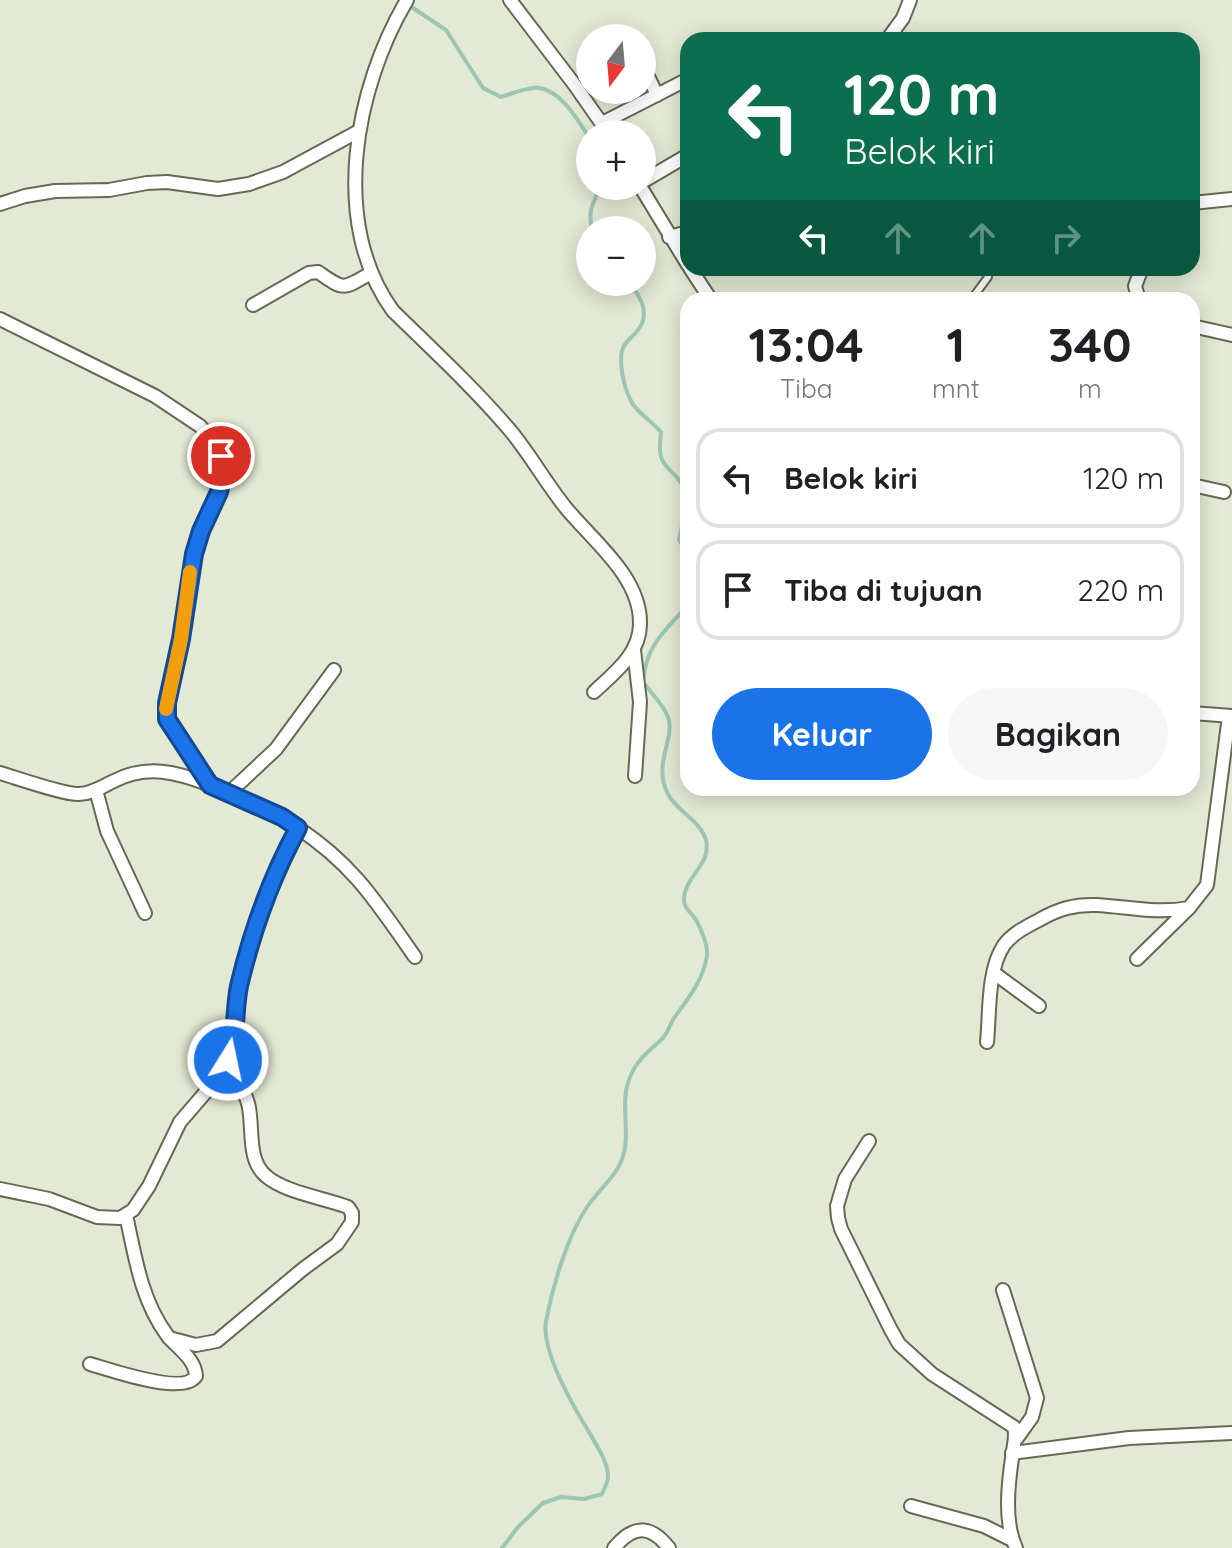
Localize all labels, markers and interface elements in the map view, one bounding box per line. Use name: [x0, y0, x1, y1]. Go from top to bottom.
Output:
north arrow: [576, 24, 656, 104]
map controls: [576, 24, 656, 296]
text: 120 m: [844, 59, 999, 129]
icon: left: [712, 64, 816, 168]
button: +: [576, 120, 656, 200]
text: Belok kiri: [844, 128, 995, 173]
button: −: [576, 216, 656, 296]
icon: left: [792, 216, 836, 260]
icon: ahead: [876, 216, 920, 260]
icon: ahead: [960, 216, 1004, 260]
icon: right: [1044, 216, 1088, 260]
text: 13:04: [748, 314, 864, 374]
text: 1: [947, 314, 965, 374]
text: 340: [1048, 314, 1132, 374]
text: Tiba: [780, 372, 832, 405]
text: mnt: [932, 372, 980, 405]
text: m: [1078, 372, 1102, 405]
pin: [187, 422, 255, 490]
icon: arrive: [199, 434, 243, 478]
icon: left: [716, 456, 760, 500]
text: Belok kiri: [784, 459, 918, 497]
text: 120 m: [1083, 459, 1164, 497]
icon: arrive: [716, 568, 760, 612]
text: Tiba di tujuan: [784, 571, 983, 609]
text: 220 m: [1077, 571, 1164, 609]
button: Keluar: [712, 688, 932, 780]
button: Bagikan: [948, 688, 1168, 780]
position arrow: [186, 1018, 270, 1102]

